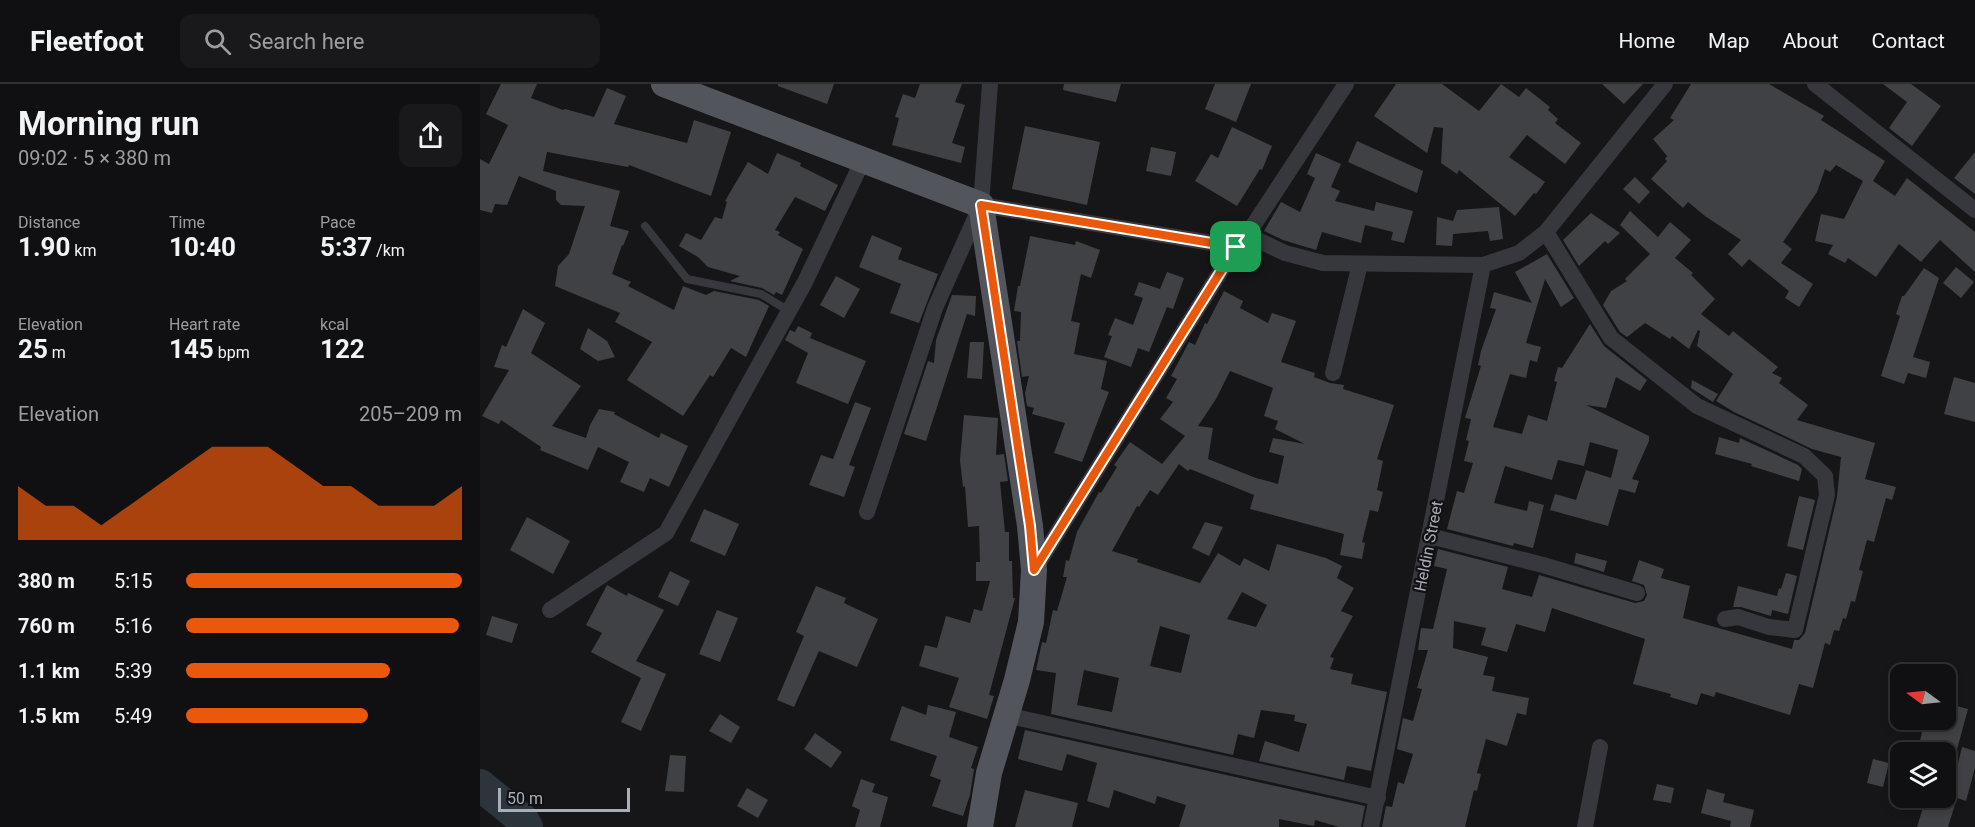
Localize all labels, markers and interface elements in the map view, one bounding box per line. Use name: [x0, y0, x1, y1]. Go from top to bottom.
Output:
search box: [180, 14, 600, 68]
text: Fleetfoot: [30, 25, 144, 58]
icon: search: [201, 25, 234, 58]
text: Search here: [249, 29, 364, 54]
text: Home: [1619, 29, 1675, 53]
text: Map: [1708, 29, 1750, 53]
text: About: [1783, 29, 1839, 53]
text: Contact: [1872, 29, 1945, 53]
text: Morning run: [18, 104, 199, 143]
button: share: [399, 104, 462, 167]
text: 09:02 · 5 × 380 m: [18, 146, 171, 170]
text: Distance: [18, 213, 80, 232]
text: Time: [169, 213, 205, 232]
text: Pace: [320, 213, 356, 232]
pin: [1210, 221, 1261, 272]
icon: arrive: [1219, 230, 1252, 263]
text: 1.90: [18, 232, 70, 262]
text: 10:40: [169, 232, 236, 262]
text: 5:37: [320, 232, 372, 262]
text: km: [70, 241, 96, 260]
text: /km: [372, 241, 405, 260]
text: Elevation: [18, 315, 83, 334]
text: Heart rate: [169, 315, 240, 334]
text: kcal: [320, 315, 349, 334]
text: 25: [18, 334, 48, 364]
text: 145: [169, 334, 214, 364]
text: 122: [320, 334, 365, 364]
text: m: [48, 343, 66, 362]
text: bpm: [214, 343, 250, 362]
text: Elevation: [18, 402, 99, 426]
text: 205–209 m: [359, 402, 462, 426]
street label: Heldin Street: [1410, 499, 1447, 593]
text: 380 m: [18, 569, 75, 593]
text: 5:15: [114, 569, 153, 593]
text: 760 m: [18, 614, 75, 638]
text: 5:16: [114, 614, 153, 638]
text: 1.1 km: [18, 659, 80, 683]
text: 5:39: [114, 659, 153, 683]
north arrow: [1890, 664, 1956, 730]
map controls: [1890, 664, 1956, 808]
text: 1.5 km: [18, 704, 80, 728]
text: 5:49: [114, 704, 153, 728]
button: layers: [1890, 742, 1956, 808]
scale bar: [498, 785, 630, 812]
text: 50 m: [507, 789, 543, 808]

